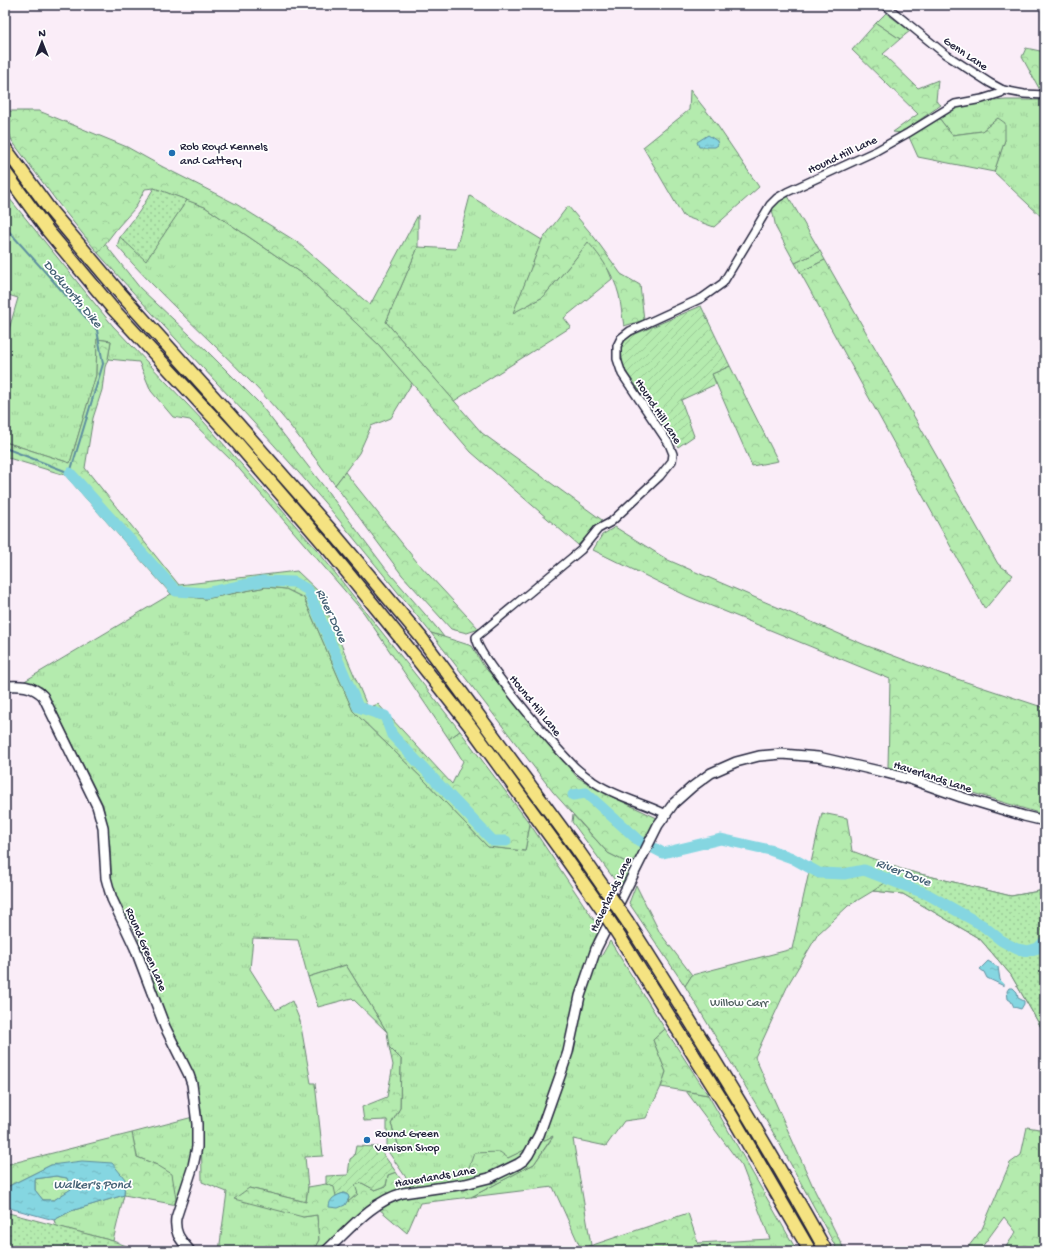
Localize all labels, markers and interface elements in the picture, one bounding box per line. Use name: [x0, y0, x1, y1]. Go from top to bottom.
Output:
north arrow: [22, 22, 62, 62]
text: N: [38, 28, 46, 40]
street label: Genn Lane: [940, 35, 991, 75]
street label: Hound Hill Lane: [806, 133, 880, 178]
place label: Rob Royd Kennels and Cattery: [180, 141, 268, 169]
marker: Rob Royd Kennels and Cattery: [167, 148, 177, 158]
water label: Dodworth Dike: [40, 258, 105, 332]
street label: Hound Hill Lane: [631, 377, 684, 448]
water label: River Dove: [312, 587, 350, 646]
street label: Hound Hill Lane: [505, 673, 564, 740]
street label: Haverlands Lane: [891, 759, 974, 797]
street label: Haverlands Lane: [588, 854, 636, 935]
water label: River Dove: [874, 856, 934, 891]
street label: Round Green Lane: [121, 906, 169, 994]
park label: Willow Carr: [710, 997, 770, 1011]
place label: Round Green Venison Shop: [374, 1128, 440, 1156]
marker: Round Green Venison Shop: [362, 1135, 372, 1145]
street label: Haverlands Lane: [394, 1164, 477, 1192]
water label: Walker's Pond: [53, 1178, 132, 1193]

